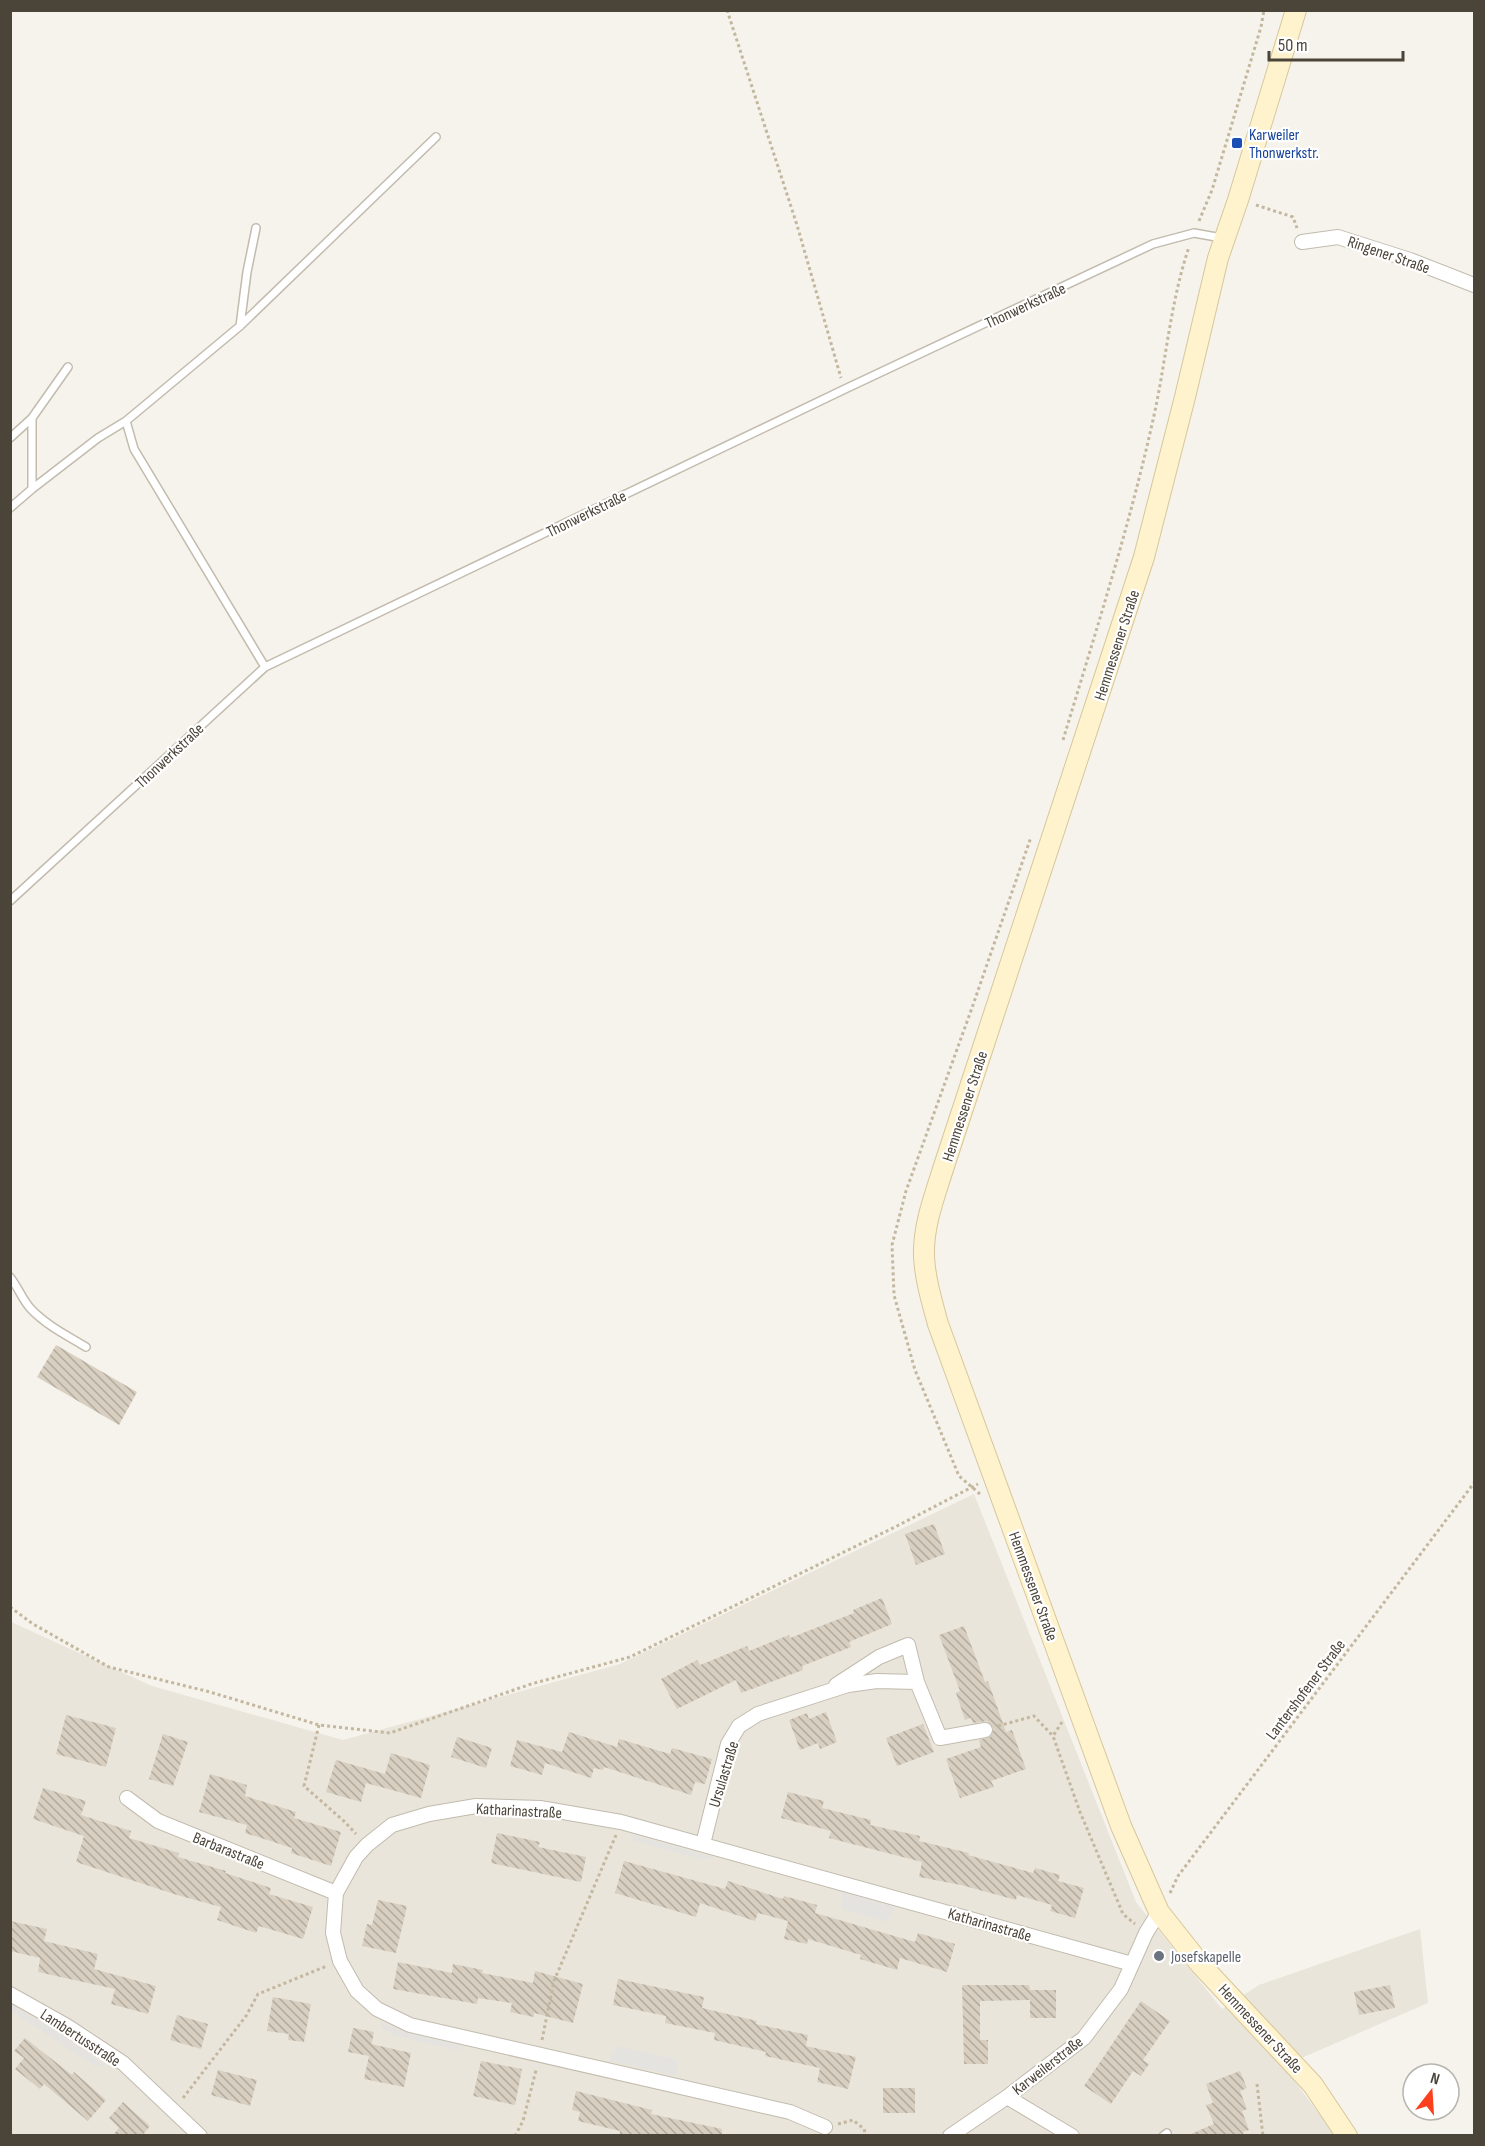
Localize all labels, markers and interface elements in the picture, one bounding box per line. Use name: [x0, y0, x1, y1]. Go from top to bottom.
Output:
scale bar: [1269, 24, 1402, 62]
text: 50 m: [1278, 35, 1308, 56]
place label: Karweiler Thonwerkstr.: [1249, 126, 1319, 163]
marker: Karweiler Thonwerkstr.: [1230, 136, 1244, 150]
street label: Ringener Straße: [1345, 232, 1432, 278]
street label: Thonwerkstraße: [982, 279, 1069, 333]
street label: Thonwerkstraße: [543, 487, 630, 542]
street label: Hemmessener Straße: [1091, 588, 1144, 703]
street label: Thonwerkstraße: [132, 720, 208, 793]
street label: Hemmessener Straße: [939, 1049, 992, 1164]
street label: Hemmessener Straße: [1004, 1529, 1061, 1644]
street label: Lantershofener Straße: [1262, 1636, 1350, 1744]
street label: Ursulastraße: [705, 1739, 743, 1810]
street label: Katharinastraße: [475, 1800, 562, 1823]
street label: Barbarastraße: [190, 1828, 267, 1874]
street label: Katharinastraße: [946, 1904, 1034, 1946]
place label: Josefskapelle: [1170, 1948, 1241, 1967]
marker: Josefskapelle: [1152, 1949, 1166, 1963]
street label: Hemmessener Straße: [1214, 1980, 1306, 2078]
street label: Lambertusstraße: [37, 2005, 124, 2071]
street label: Karweilerstraße: [1009, 2033, 1087, 2100]
north arrow: [1401, 2062, 1461, 2122]
text: N: [1428, 2069, 1442, 2089]

